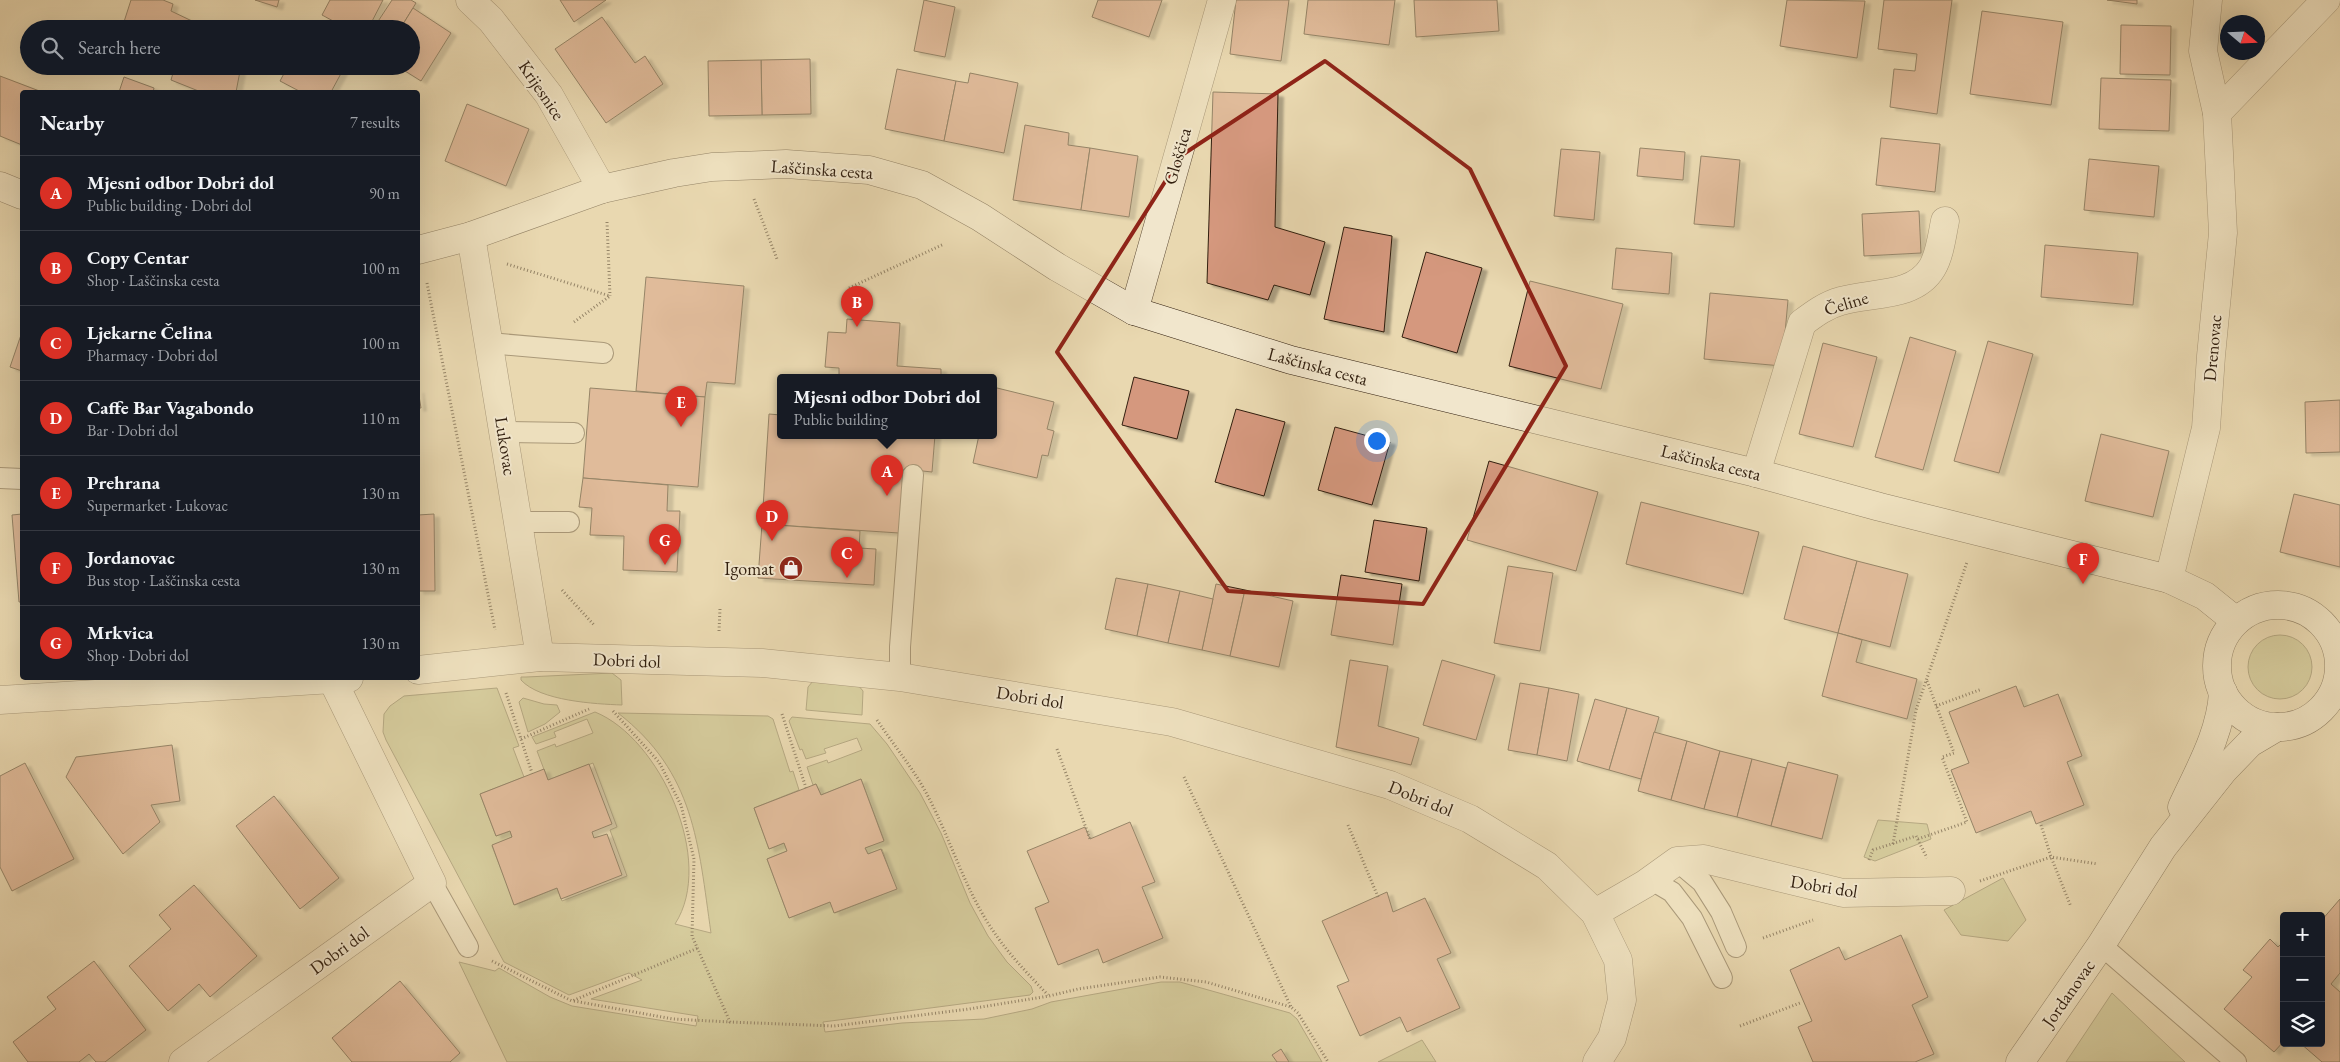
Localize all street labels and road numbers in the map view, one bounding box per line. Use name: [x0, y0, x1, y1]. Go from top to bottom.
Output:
street label: Krijesnice: [514, 56, 570, 124]
street label: Gloščica: [1158, 124, 1196, 187]
street label: Laščinska cesta: [770, 154, 875, 184]
street label: Čeline: [1821, 285, 1871, 321]
street label: Drenovac: [2198, 314, 2226, 382]
street label: Laščinska cesta: [1266, 342, 1371, 391]
street label: Lukovac: [490, 415, 522, 477]
street label: Laščinska cesta: [1659, 438, 1764, 486]
street label: Dobri dol: [593, 647, 661, 673]
street label: Dobri dol: [995, 680, 1065, 714]
street label: Dobri dol: [1385, 775, 1457, 821]
street label: Dobri dol: [1789, 869, 1859, 903]
street label: Dobri dol: [305, 921, 373, 979]
street label: Jordanovac: [2035, 955, 2100, 1033]

